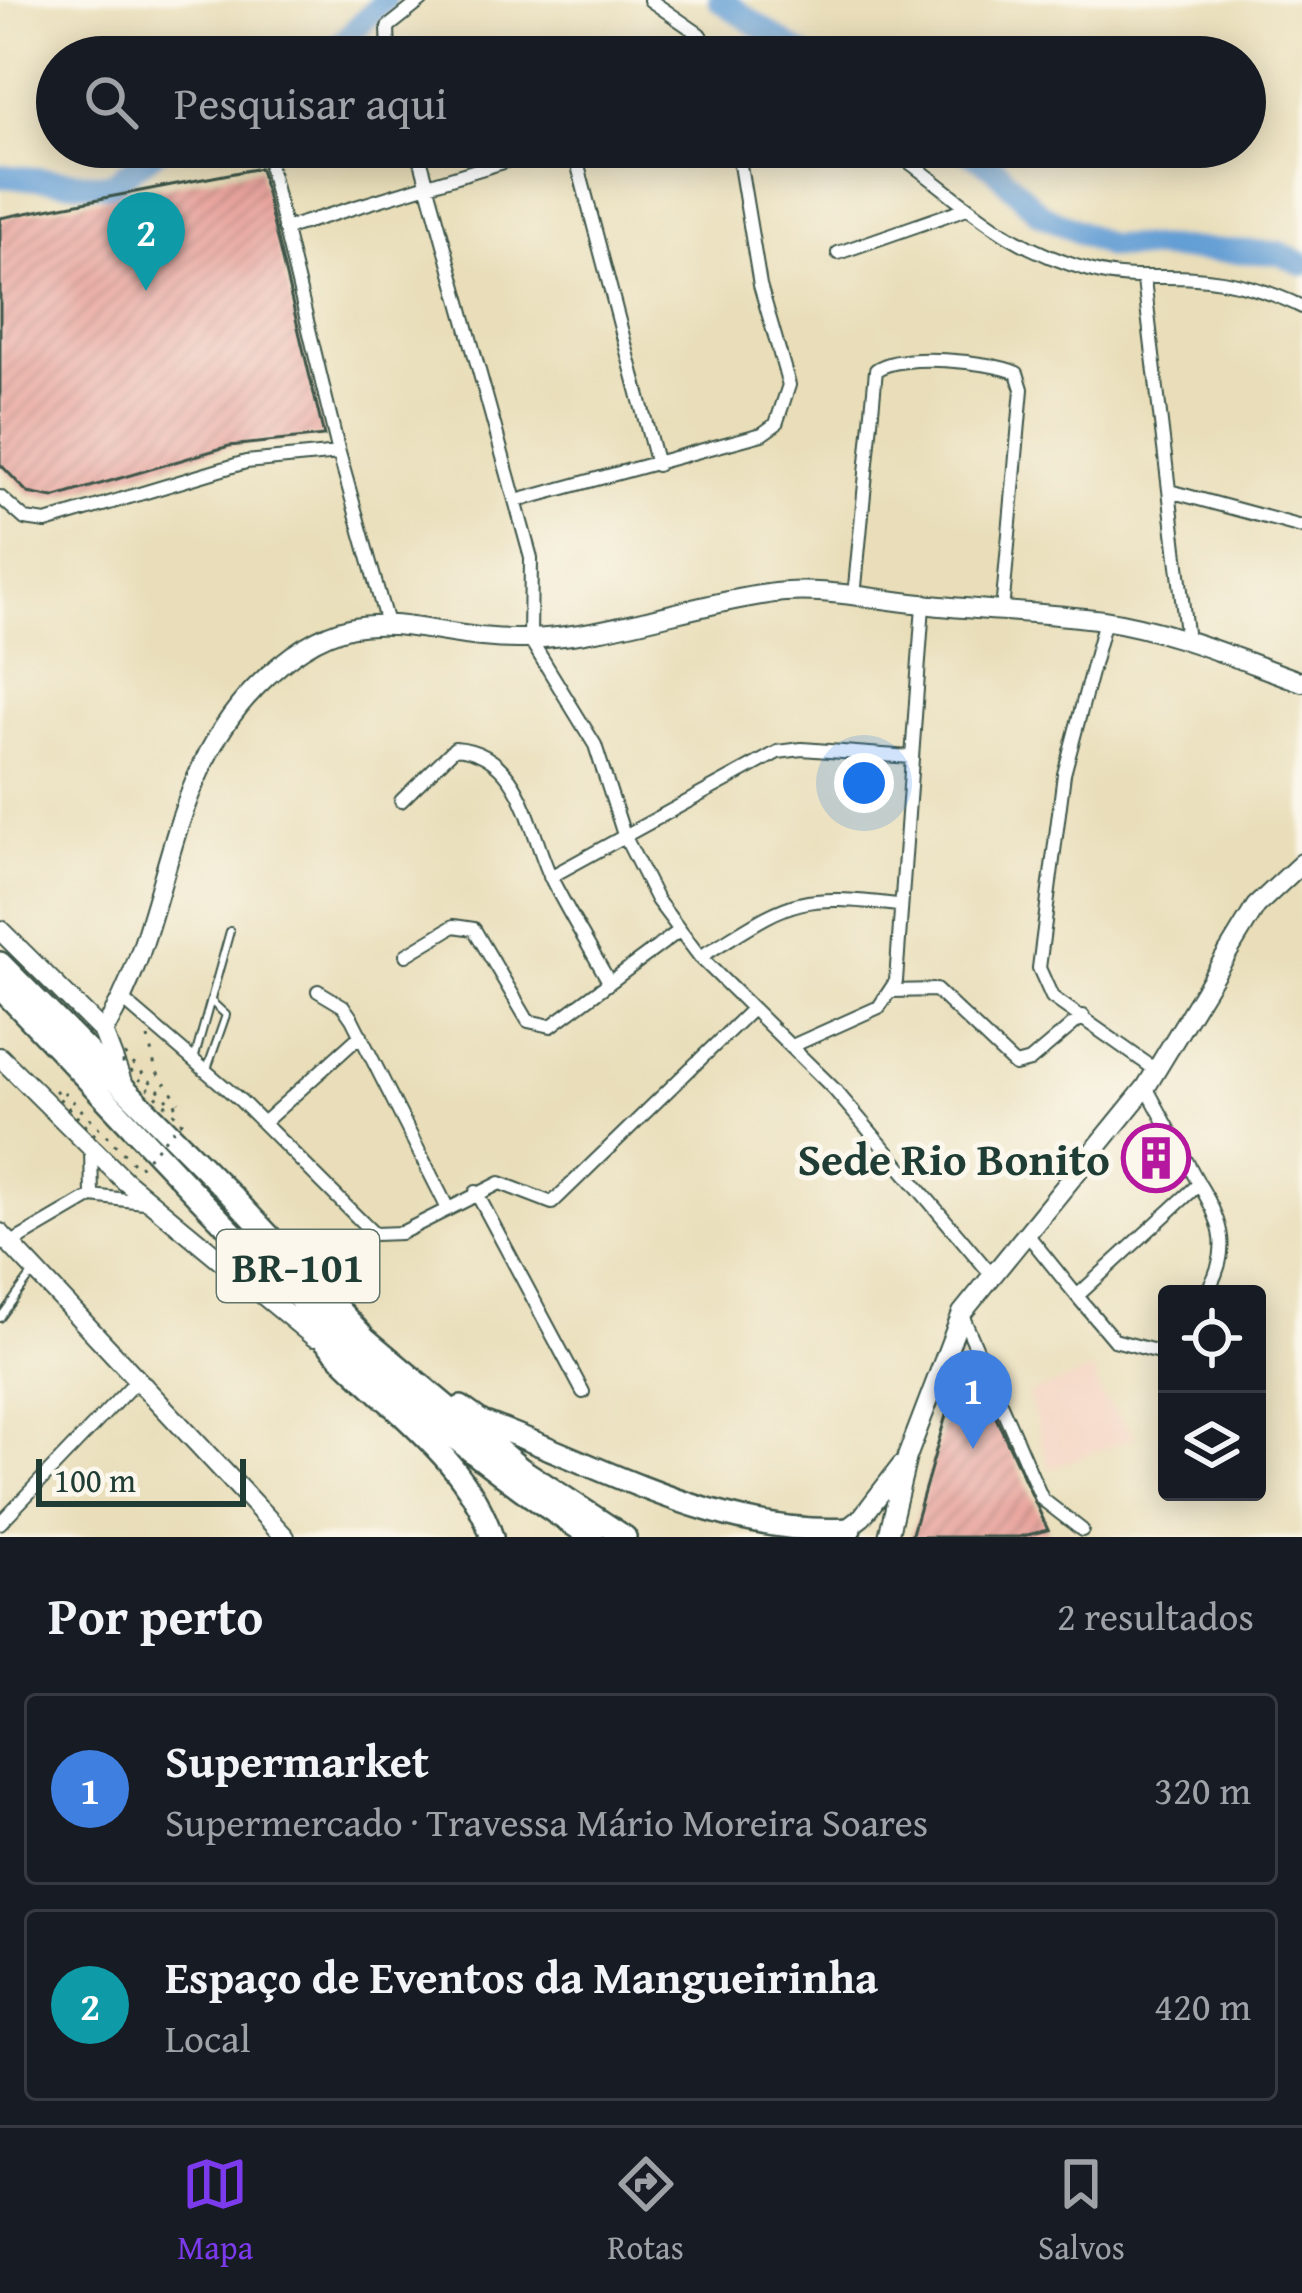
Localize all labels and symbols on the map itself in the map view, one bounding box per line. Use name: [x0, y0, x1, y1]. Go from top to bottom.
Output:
pin: 2: [107, 192, 185, 291]
your location: [834, 753, 894, 813]
building icon: Sede Rio Bonito: [1121, 1123, 1191, 1193]
place label: Sede Rio Bonito: [797, 1126, 1110, 1191]
road number: BR-101: [217, 1230, 379, 1302]
pin: 1: [934, 1350, 1012, 1449]
scale bar: [36, 1453, 246, 1506]

